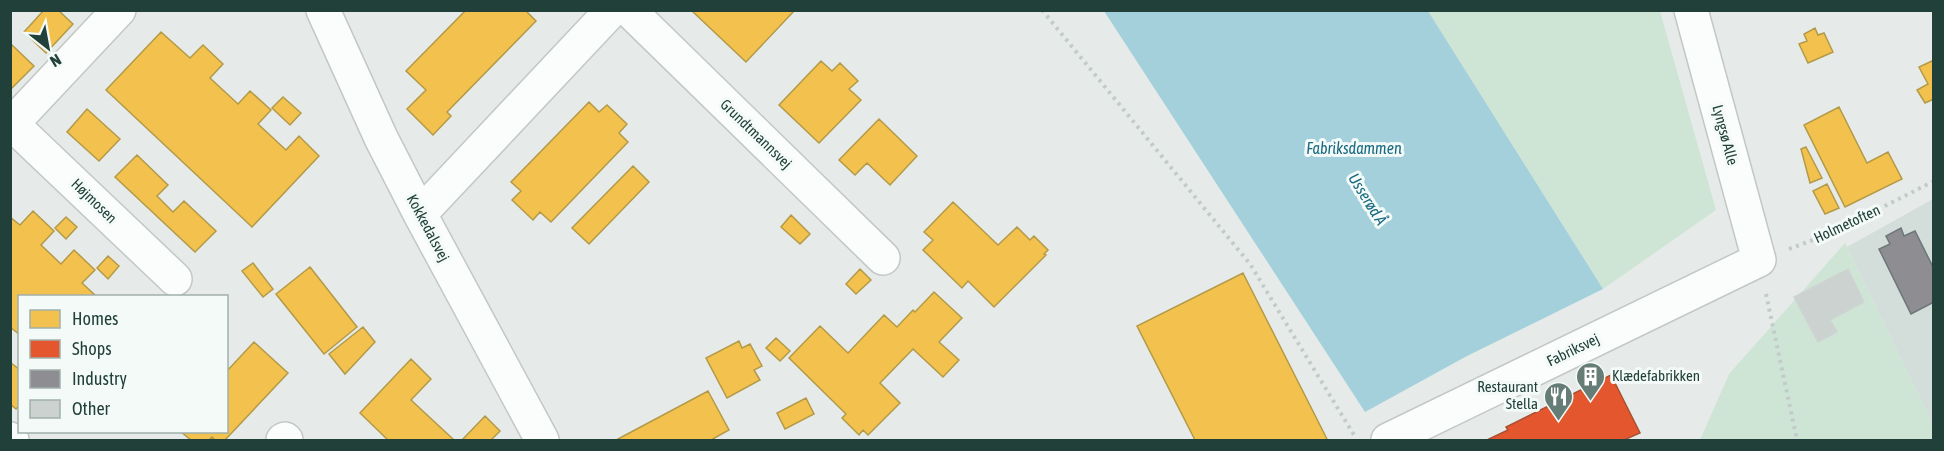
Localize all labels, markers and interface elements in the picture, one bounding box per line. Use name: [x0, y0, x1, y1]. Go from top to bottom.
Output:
north arrow: [18, 18, 78, 78]
text: N: [47, 51, 64, 71]
street label: Grundtmannsvej: [717, 95, 795, 172]
street label: Lyngsø Alle: [1709, 103, 1742, 167]
water label: Fabriksdammen: [1306, 139, 1402, 157]
water label: Usserød Å: [1345, 169, 1392, 228]
street label: Højmosen: [68, 175, 121, 226]
street label: Kokkedalsvej: [404, 191, 453, 264]
street label: Holmetoften: [1811, 201, 1883, 246]
legend: [18, 295, 228, 433]
text: Homes: [72, 308, 118, 329]
street label: Fabriksvej: [1544, 330, 1602, 369]
text: Shops: [72, 338, 112, 359]
building icon: Klædefabrikken: [1575, 360, 1607, 402]
place label: Klædefabrikken: [1612, 367, 1700, 384]
text: Industry: [72, 368, 127, 389]
place label: Restaurant Stella: [1477, 378, 1538, 412]
restaurant icon: Restaurant Stella: [1543, 380, 1575, 422]
text: Other: [72, 398, 111, 419]

